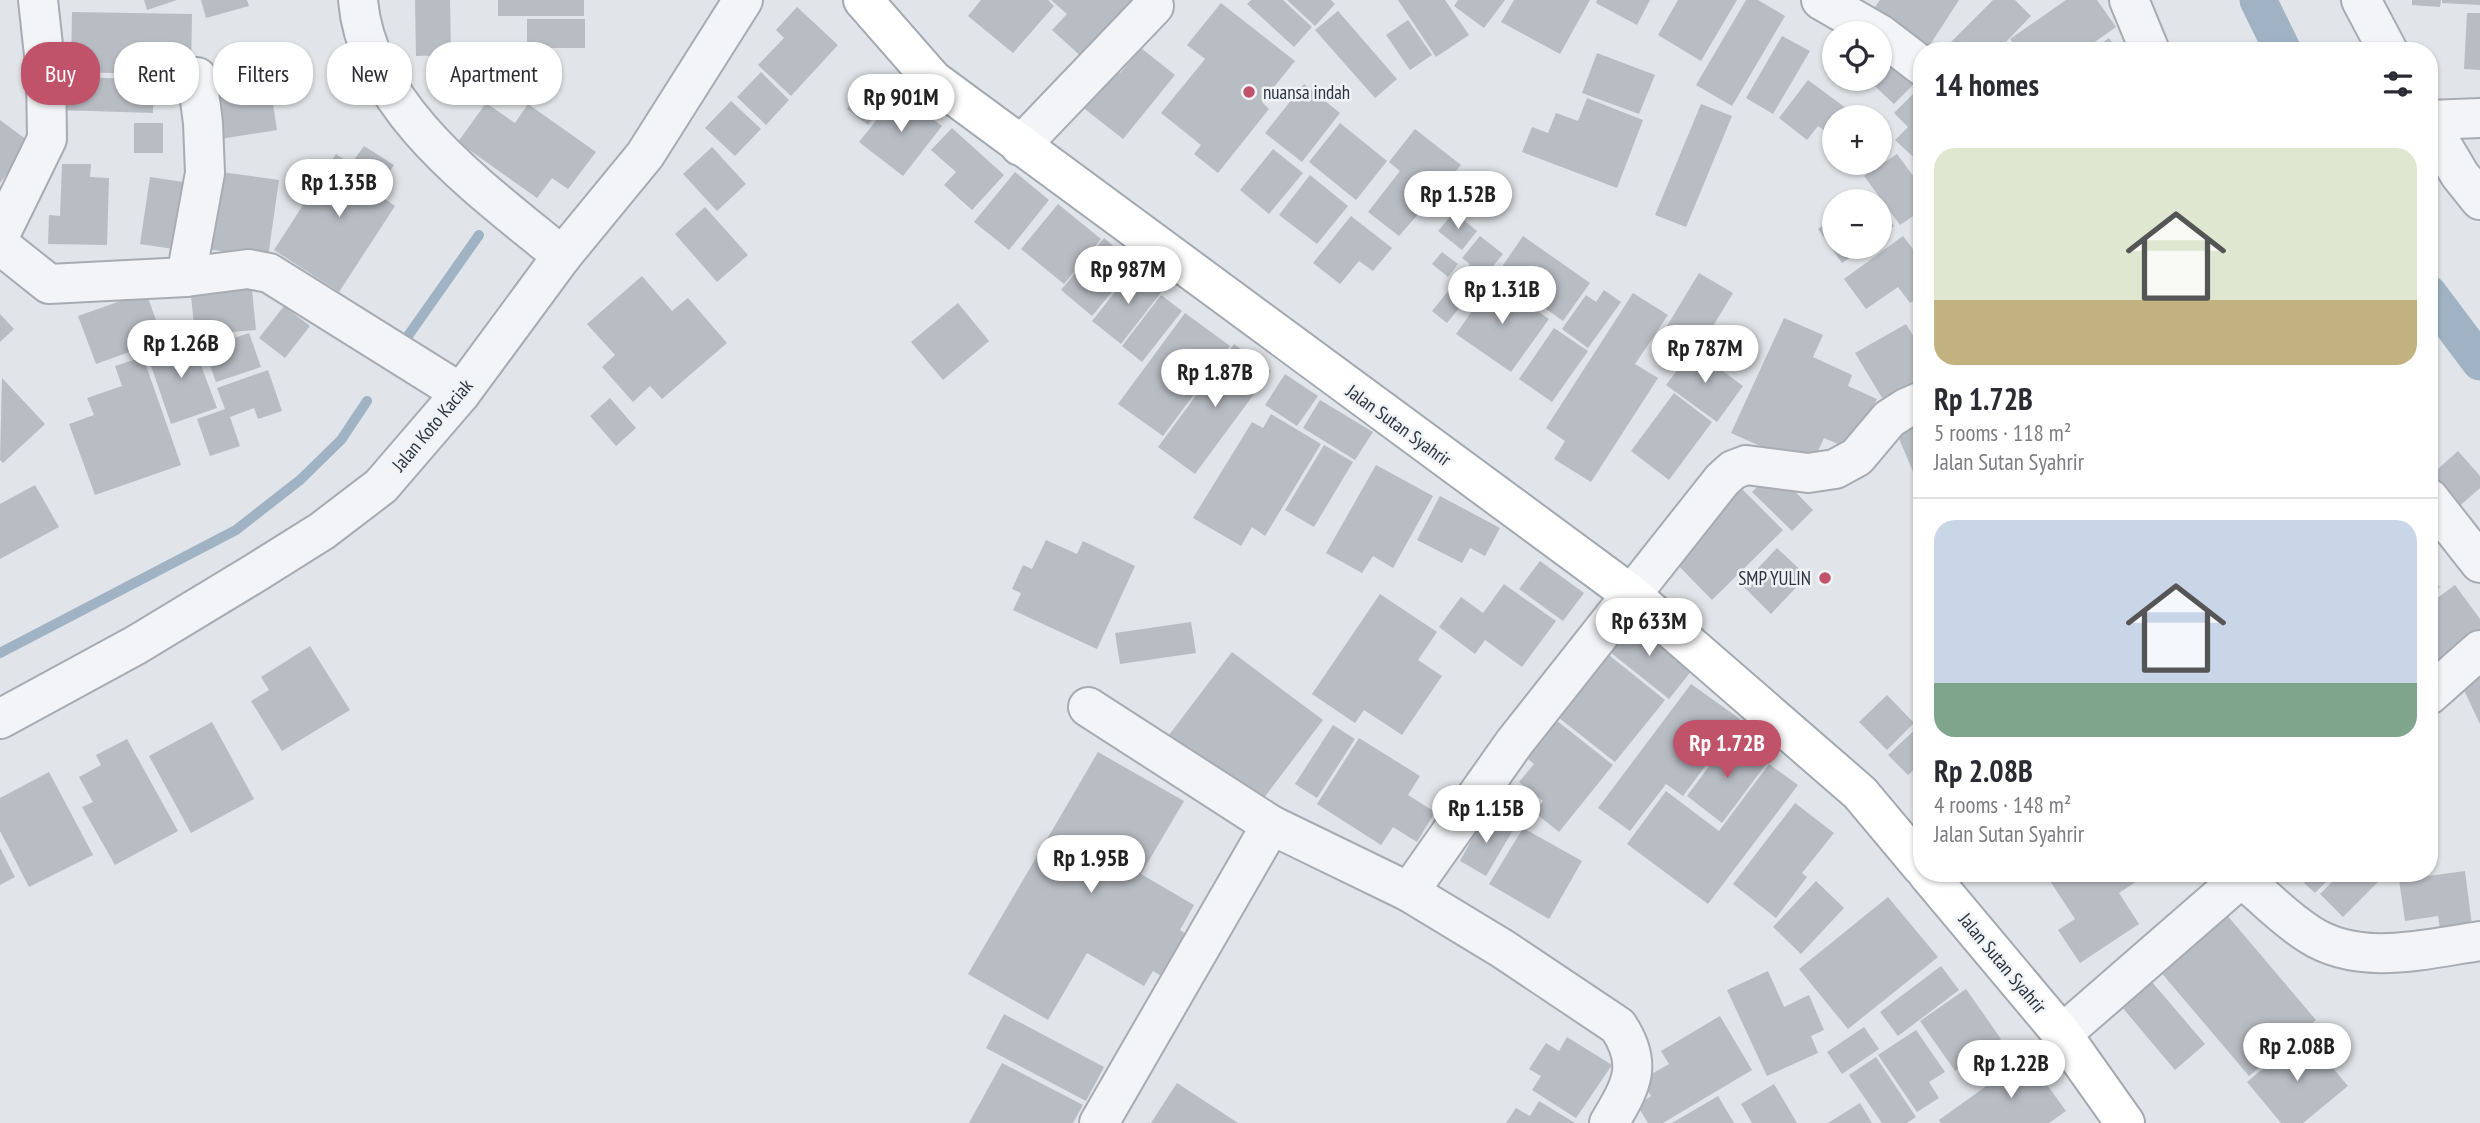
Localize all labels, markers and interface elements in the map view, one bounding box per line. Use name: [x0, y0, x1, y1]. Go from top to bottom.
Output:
map controls: [1822, 21, 1892, 259]
button: locate: [1822, 21, 1892, 91]
chip: Buy: [21, 42, 100, 105]
chip: Rent: [114, 42, 199, 105]
chip: Filters: [213, 42, 313, 105]
chip: New: [327, 42, 412, 105]
chip: Apartment: [426, 42, 562, 105]
text: 14 homes: [1934, 65, 2039, 104]
icon: filters: [2379, 65, 2417, 103]
pin: Rp 901M: [836, 74, 966, 134]
place label: nuansa indah: [1263, 80, 1350, 104]
text: Rp 901M: [864, 82, 938, 111]
marker: nuansa indah: [1241, 84, 1257, 100]
button: +: [1822, 105, 1892, 175]
pin: Rp 1.35B: [267, 160, 411, 219]
text: Rp 1.35B: [301, 167, 377, 196]
pin: Rp 1.52B: [1386, 172, 1530, 231]
text: Rp 1.52B: [1420, 179, 1496, 208]
button: −: [1822, 189, 1892, 259]
icon: home: [2113, 193, 2239, 319]
pin: Rp 987M: [1063, 246, 1193, 306]
text: Rp 987M: [1091, 254, 1165, 283]
pin: Rp 1.31B: [1430, 266, 1574, 326]
text: Rp 1.31B: [1464, 274, 1540, 303]
pin: Rp 1.26B: [109, 320, 253, 380]
pin: Rp 787M: [1640, 326, 1770, 385]
text: Rp 1.26B: [143, 328, 219, 357]
text: Rp 787M: [1668, 333, 1742, 362]
pin: Rp 1.87B: [1143, 350, 1287, 409]
text: Rp 1.87B: [1177, 357, 1253, 386]
street label: Jalan Koto Kaciak: [386, 373, 478, 477]
street label: Jalan Sutan Syahrir: [1341, 378, 1457, 472]
text: Rp 1.72B: [1934, 379, 2033, 418]
text: 5 rooms · 118 m²: [1934, 418, 2071, 447]
text: Jalan Sutan Syahrir: [1934, 447, 2084, 476]
icon: home: [2113, 565, 2239, 691]
place label: SMP YULIN: [1738, 566, 1811, 590]
marker: SMP YULIN: [1817, 570, 1833, 586]
pin: Rp 633M: [1584, 598, 1714, 658]
text: Rp 633M: [1612, 606, 1686, 635]
pin: Rp 1.72B: [1655, 720, 1799, 780]
text: Rp 1.72B: [1689, 728, 1765, 757]
text: Rp 2.08B: [1934, 751, 2033, 790]
pin: Rp 1.15B: [1414, 786, 1558, 845]
text: 4 rooms · 148 m²: [1934, 790, 2071, 819]
text: Rp 1.15B: [1448, 793, 1524, 822]
text: Jalan Sutan Syahrir: [1934, 819, 2084, 848]
pin: Rp 1.95B: [1019, 836, 1163, 895]
text: Rp 1.95B: [1053, 843, 1129, 872]
street label: Jalan Sutan Syahrir: [1953, 907, 2053, 1019]
pin: Rp 2.08B: [2225, 1024, 2369, 1083]
text: Rp 2.08B: [2259, 1031, 2335, 1060]
pin: Rp 1.22B: [1939, 1040, 2083, 1100]
text: Rp 1.22B: [1973, 1048, 2049, 1077]

